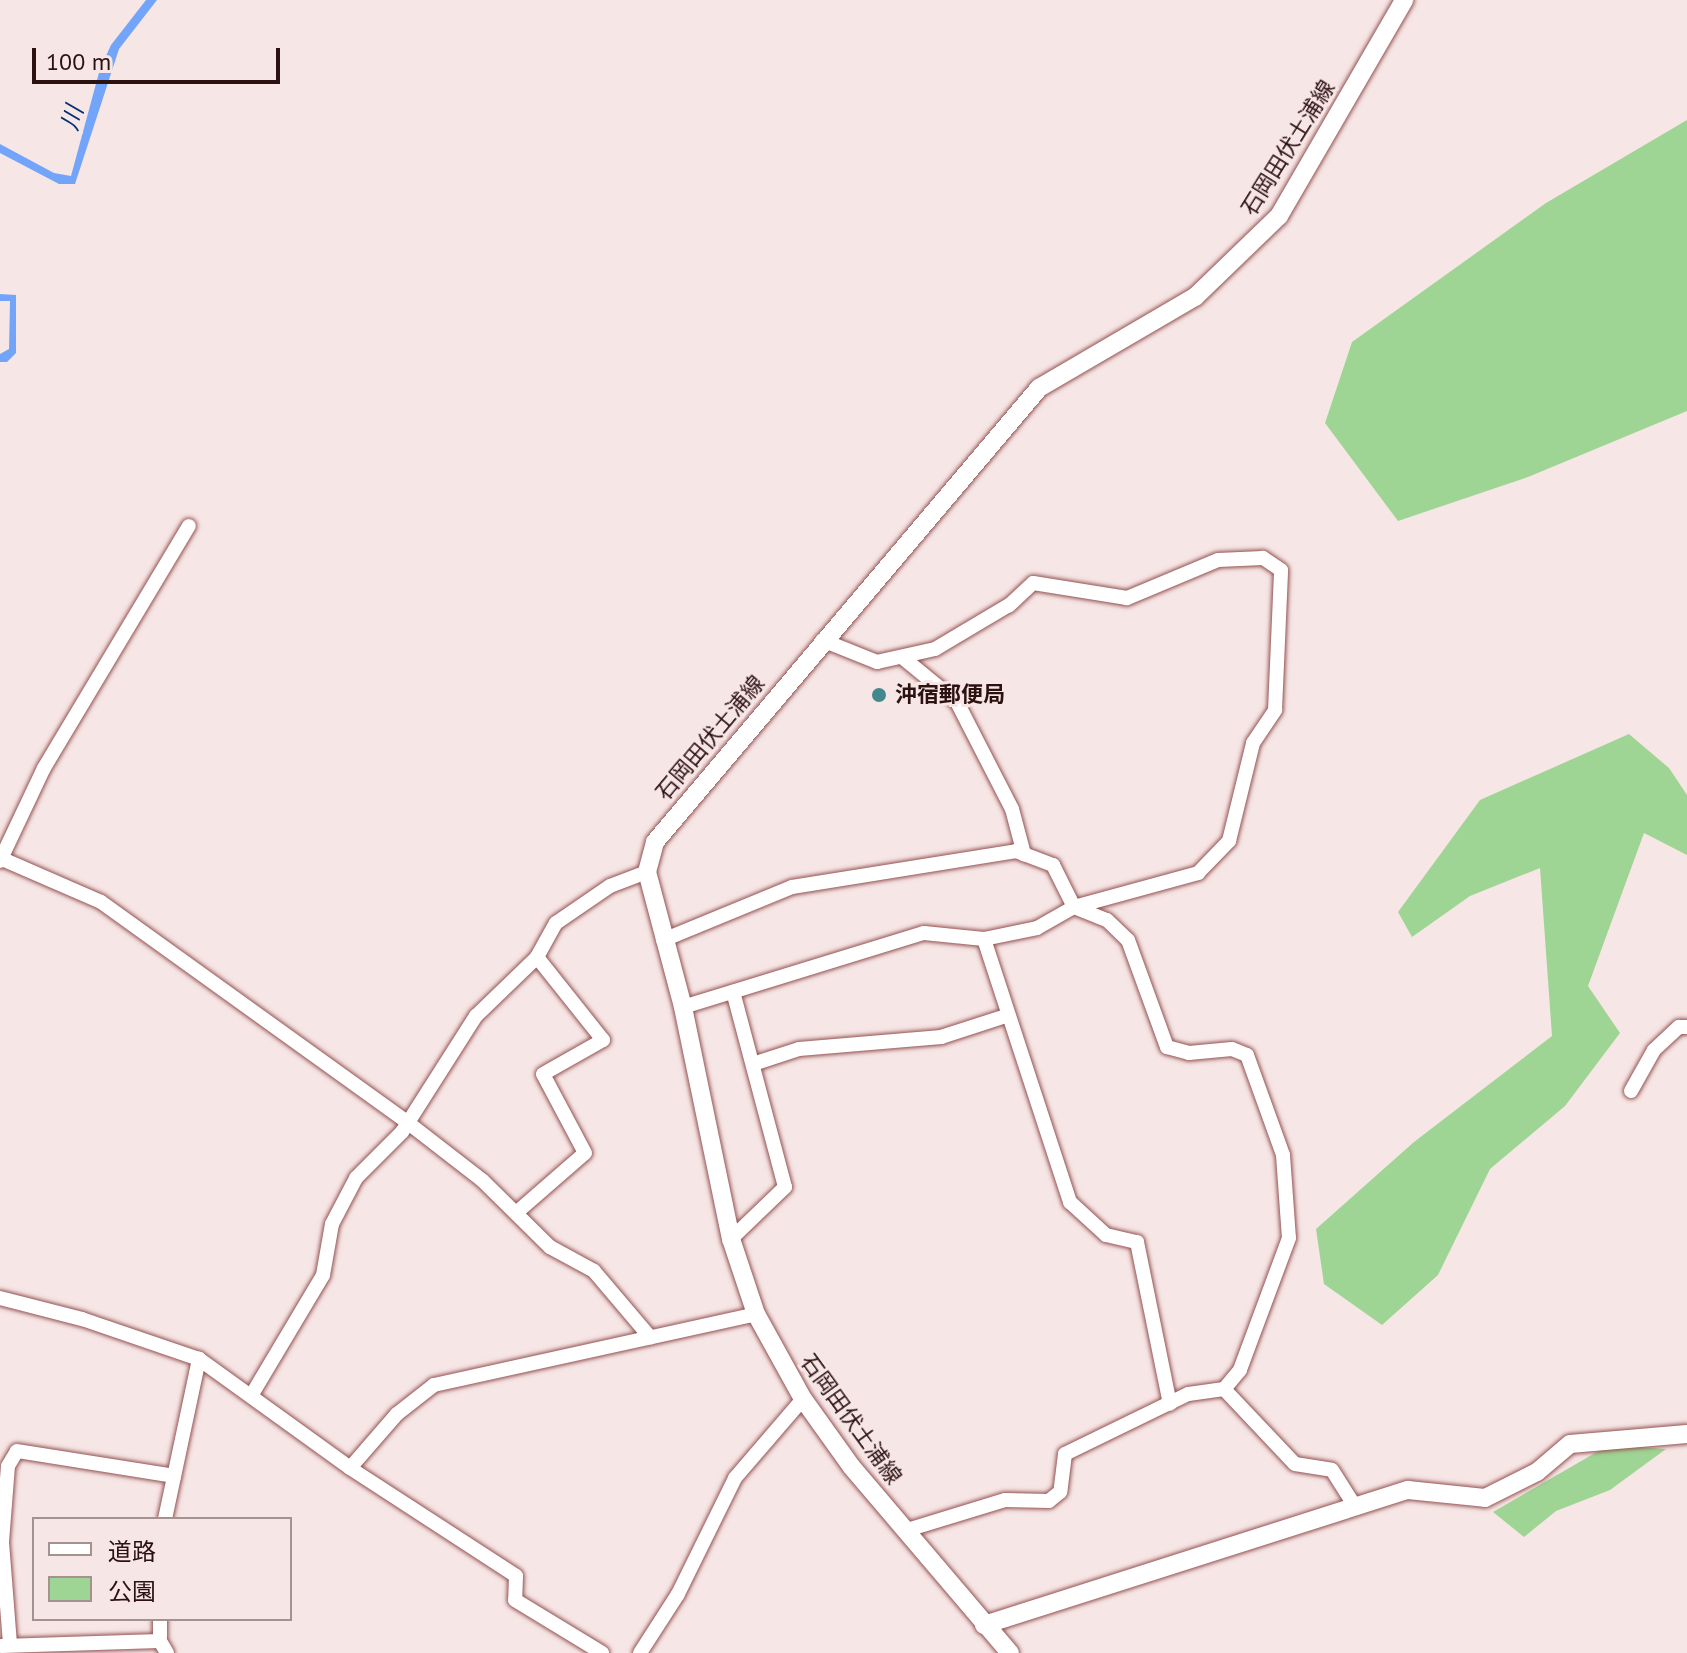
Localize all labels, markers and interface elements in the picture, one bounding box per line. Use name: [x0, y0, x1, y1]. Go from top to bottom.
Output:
scale bar: [36, 32, 284, 82]
text: 100 m: [46, 46, 111, 77]
street label: 石岡田伏土浦線: [1236, 76, 1340, 220]
water label: 川: [55, 102, 89, 134]
street label: 石岡田伏土浦線: [650, 671, 770, 805]
place label: 沖宿郵便局: [895, 682, 1005, 708]
marker: 沖宿郵便局: [870, 686, 888, 704]
street label: 石岡田伏土浦線: [795, 1349, 907, 1489]
legend: [32, 1517, 292, 1621]
text: 道路: [108, 1536, 156, 1567]
text: 公園: [108, 1576, 156, 1607]

